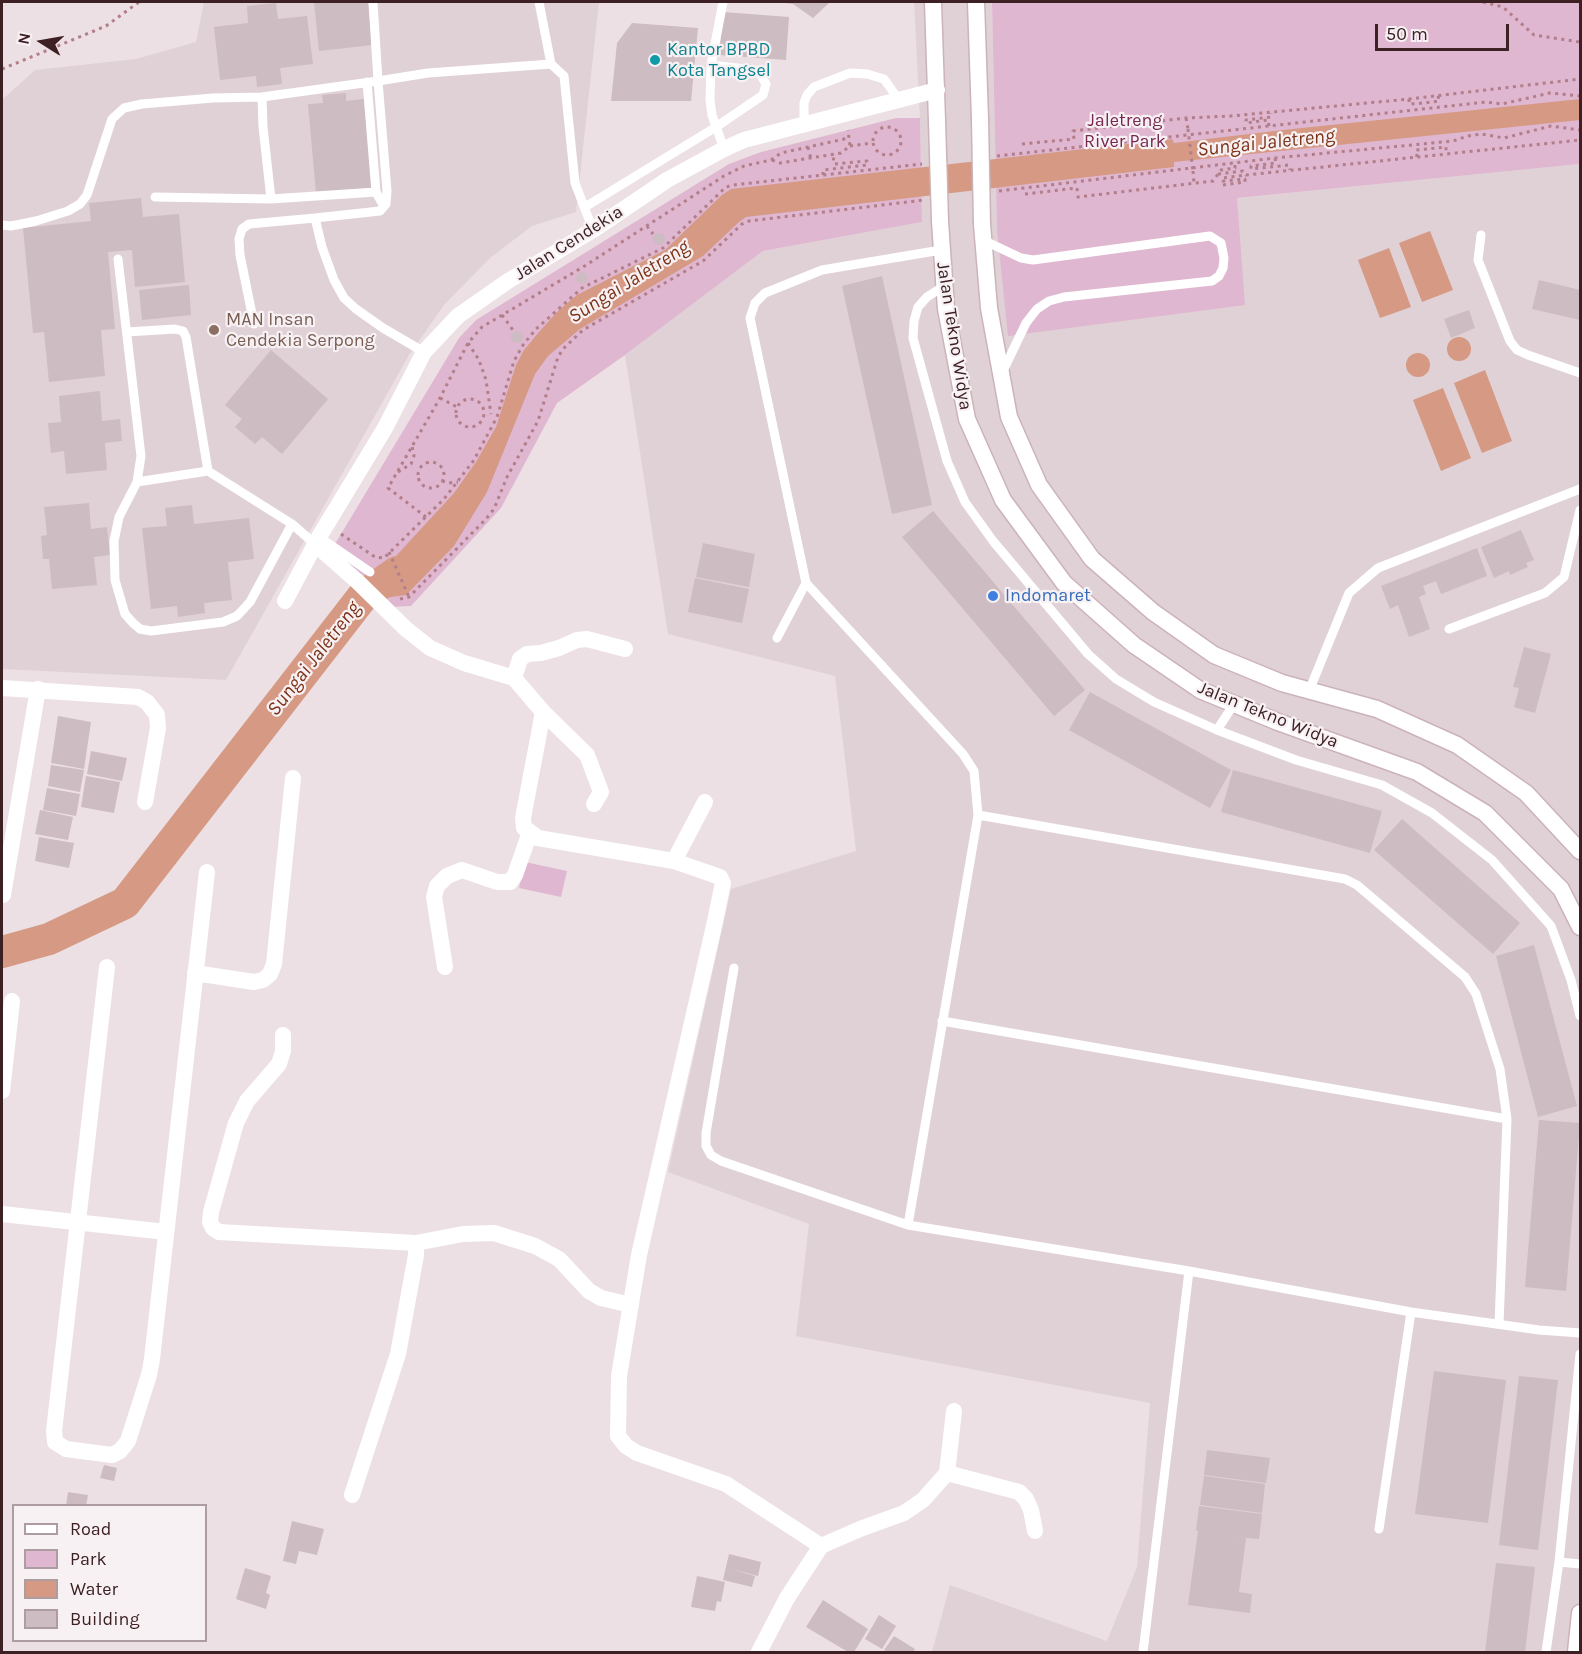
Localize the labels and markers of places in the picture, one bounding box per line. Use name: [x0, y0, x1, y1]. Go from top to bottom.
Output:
place label: Kantor BPBD Kota Tangsel: [667, 39, 771, 82]
marker: Kantor BPBD Kota Tangsel: [648, 53, 662, 67]
place label: MAN Insan Cendekia Serpong: [226, 309, 375, 352]
marker: MAN Insan Cendekia Serpong: [207, 323, 221, 337]
place label: Indomaret: [1005, 585, 1091, 607]
marker: Indomaret: [986, 589, 1000, 603]

